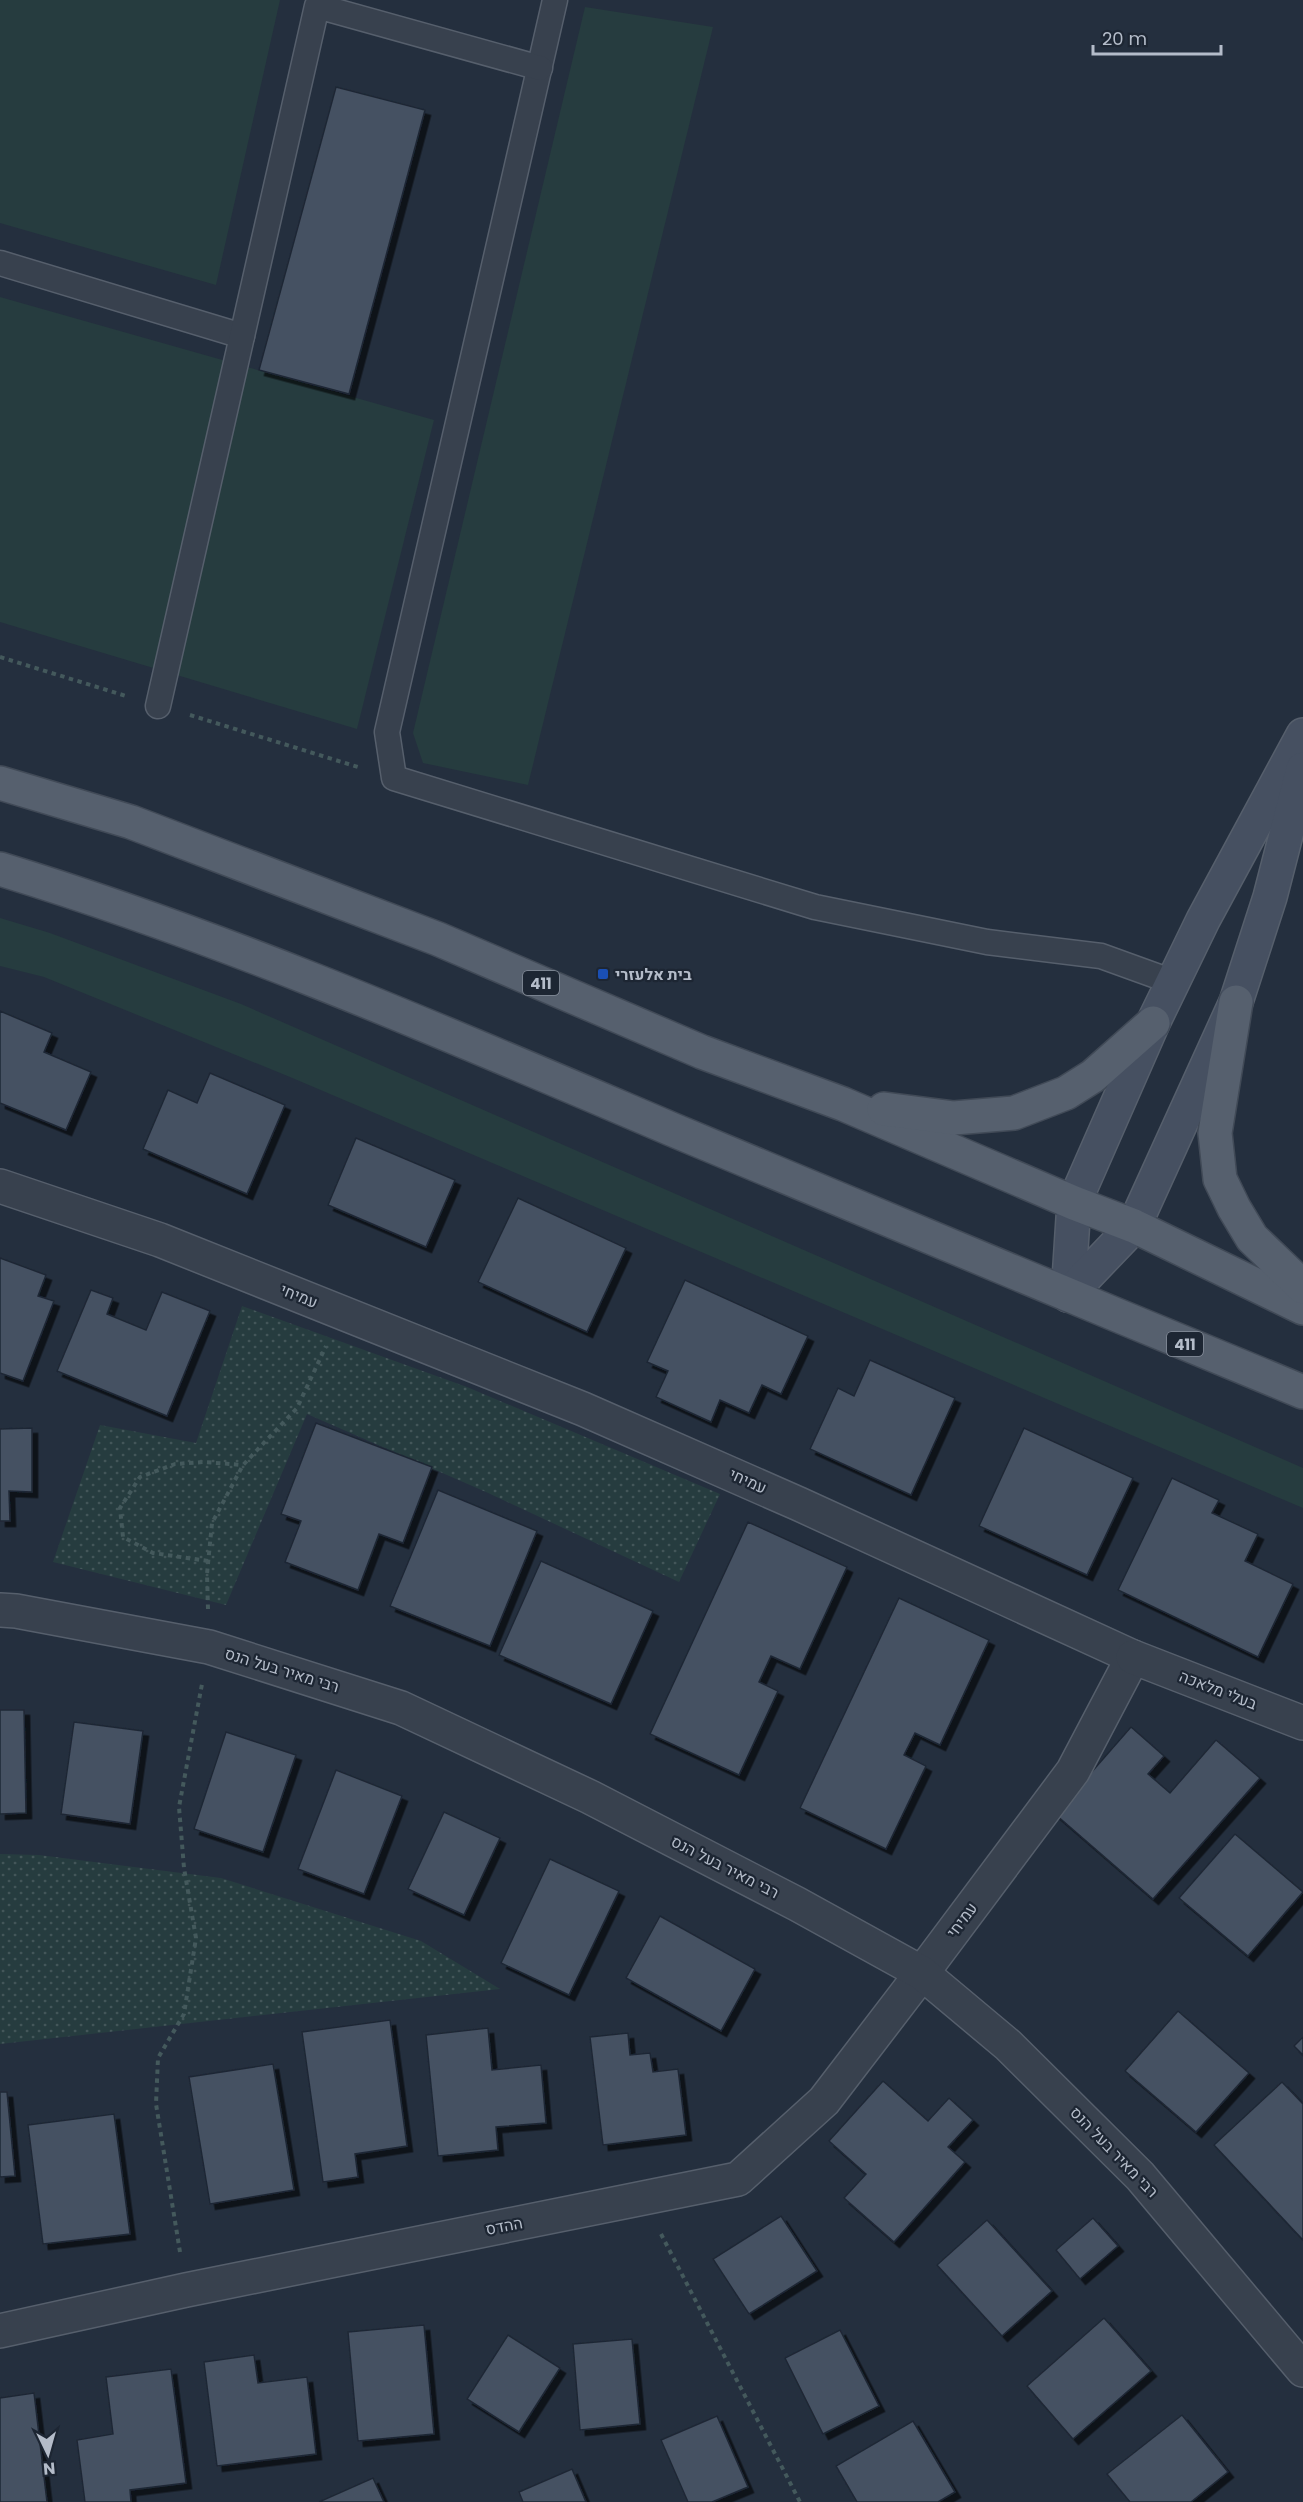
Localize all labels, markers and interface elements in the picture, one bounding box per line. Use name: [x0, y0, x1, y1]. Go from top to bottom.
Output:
scale bar: [1093, 18, 1220, 56]
text: 20 m: [1102, 26, 1147, 51]
place label: בית אלעזרי: [615, 963, 692, 986]
marker: בית אלעזרי: [596, 967, 610, 981]
road number: 411: [523, 971, 559, 995]
street label: עמיחי: [277, 1278, 321, 1314]
road number: 411: [1167, 1332, 1203, 1356]
street label: עמיחי: [726, 1463, 770, 1499]
street label: רבי מאיר בעל הנס: [222, 1642, 342, 1698]
street label: בעלי מלאכה: [1176, 1665, 1261, 1716]
street label: רבי מאיר בעל הנס: [667, 1830, 783, 1904]
street label: עמיחי: [941, 1898, 983, 1942]
street label: רבי מאיר בעל הנס: [1065, 2101, 1163, 2203]
street label: ההדס: [483, 2211, 525, 2241]
north arrow: [18, 2424, 78, 2484]
text: N: [42, 2456, 56, 2480]

